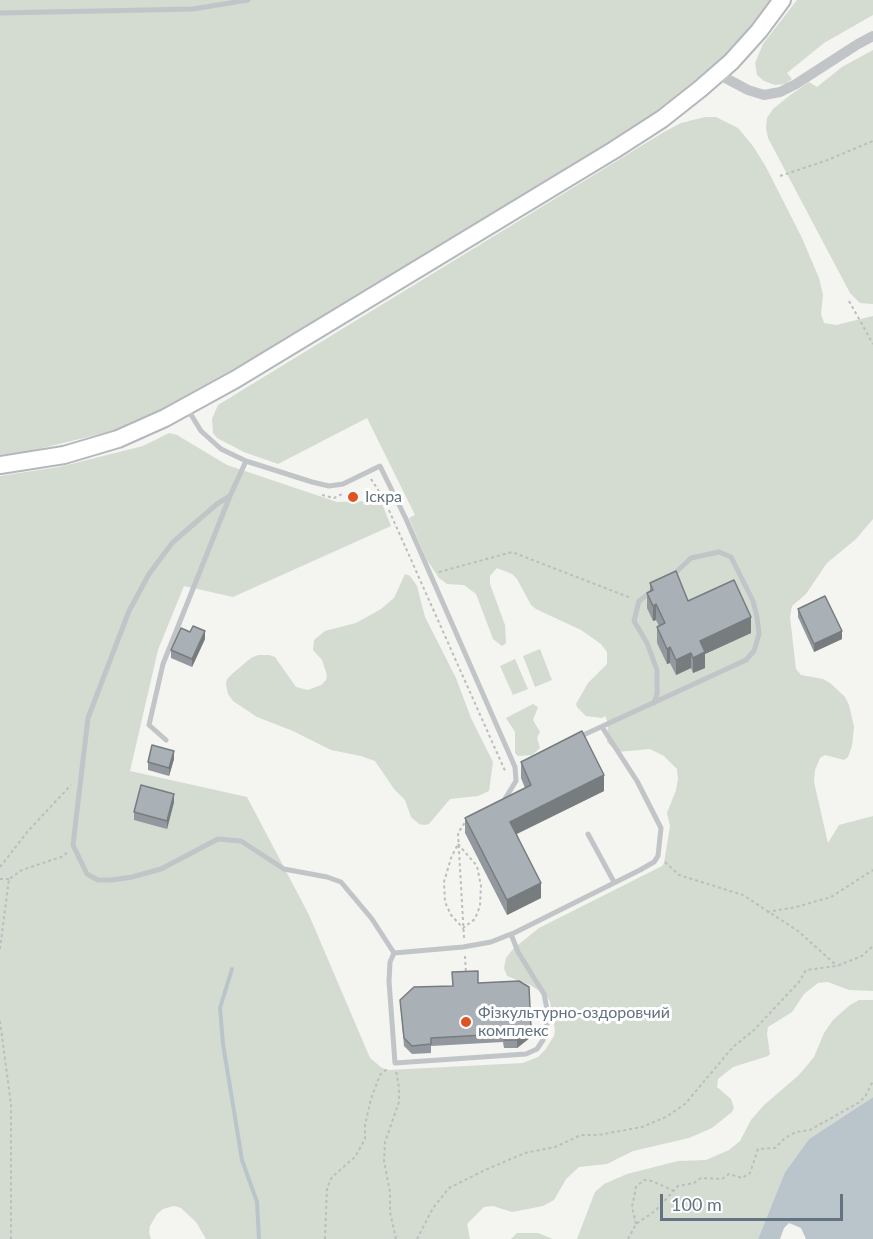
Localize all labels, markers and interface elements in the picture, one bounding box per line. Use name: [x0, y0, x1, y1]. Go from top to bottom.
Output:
place label: Іскра: [365, 487, 402, 507]
marker: Іскра: [346, 490, 360, 504]
place label: Фізкультурно-оздоровчий комплекс: [478, 1003, 670, 1041]
marker: Фізкультурно-оздоровчий комплекс: [459, 1015, 473, 1029]
scale bar: [663, 1182, 846, 1220]
text: 100 m: [671, 1193, 722, 1215]

